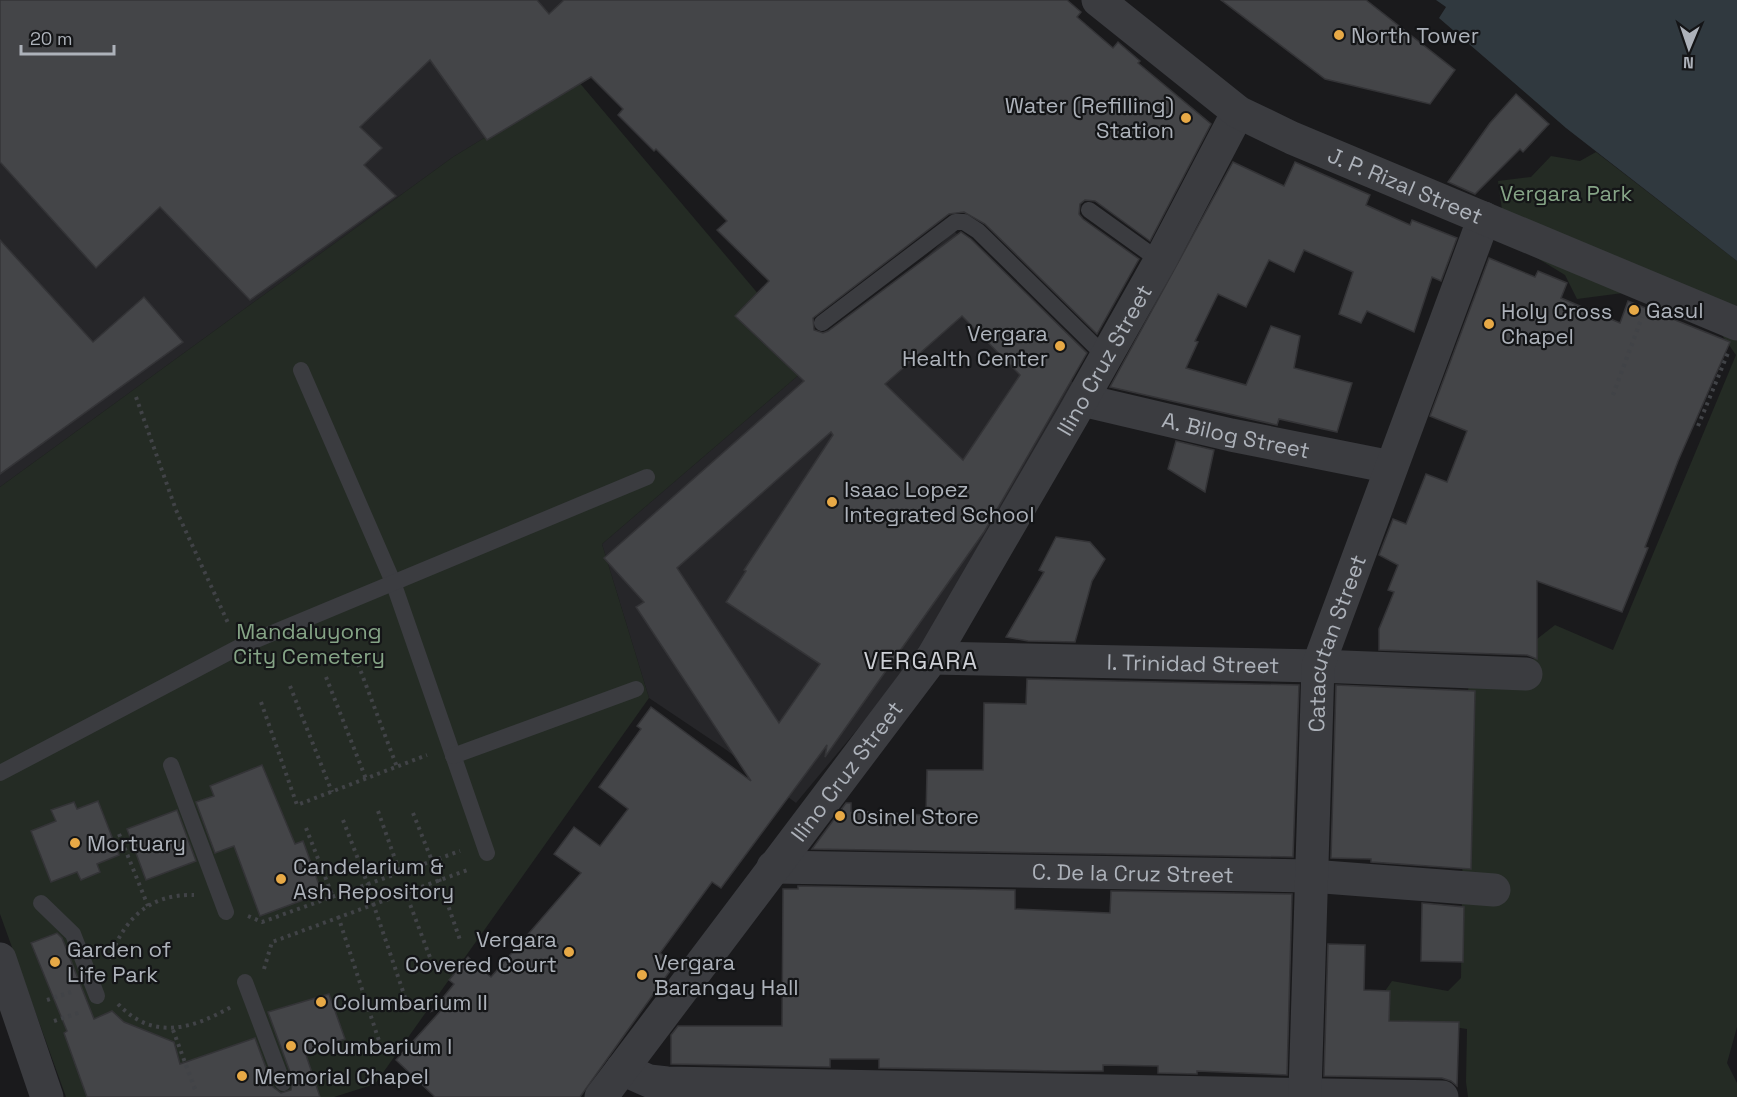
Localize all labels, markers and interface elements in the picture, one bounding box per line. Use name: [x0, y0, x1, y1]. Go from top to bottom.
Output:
scale bar: [21, 18, 114, 56]
north arrow: [1659, 18, 1719, 78]
place label: North Tower: [1351, 21, 1479, 49]
text: 20 m: [30, 27, 73, 50]
marker: North Tower: [1332, 28, 1346, 42]
text: N: [1683, 52, 1694, 73]
place label: Water (Refilling) Station: [1005, 91, 1174, 144]
marker: Water (Refilling) Station: [1179, 111, 1193, 125]
street label: J. P. Rizal Street: [1324, 141, 1487, 230]
park label: Vergara Park: [1500, 179, 1632, 207]
street label: Ilino Cruz Street: [1050, 279, 1158, 441]
place label: Gasul: [1646, 296, 1704, 324]
place label: Holy Cross Chapel: [1501, 297, 1612, 350]
marker: Gasul: [1627, 303, 1641, 317]
marker: Holy Cross Chapel: [1482, 317, 1496, 331]
place label: Vergara Health Center: [902, 319, 1048, 372]
marker: Vergara Health Center: [1053, 339, 1067, 353]
street label: A. Bilog Street: [1159, 405, 1312, 464]
place label: Isaac Lopez Integrated School: [844, 475, 1035, 528]
marker: Isaac Lopez Integrated School: [825, 495, 839, 509]
street label: Catacutan Street: [1302, 551, 1372, 733]
park label: Mandaluyong City Cemetery: [233, 617, 385, 670]
district label: VERGARA: [863, 645, 979, 676]
street label: I. Trinidad Street: [1106, 648, 1280, 679]
street label: Ilino Cruz Street: [785, 695, 909, 847]
place label: Osinel Store: [852, 802, 979, 830]
marker: Osinel Store: [833, 809, 847, 823]
place label: Mortuary: [87, 829, 186, 857]
marker: Mortuary: [68, 836, 82, 850]
place label: Candelarium & Ash Repository: [293, 852, 454, 905]
street label: C. De la Cruz Street: [1032, 857, 1234, 889]
marker: Candelarium & Ash Repository: [274, 872, 288, 886]
place label: Vergara Covered Court: [405, 925, 557, 978]
place label: Garden of Life Park: [67, 935, 172, 988]
marker: Vergara Covered Court: [562, 945, 576, 959]
place label: Vergara Barangay Hall: [654, 948, 799, 1001]
marker: Garden of Life Park: [48, 955, 62, 969]
marker: Vergara Barangay Hall: [635, 968, 649, 982]
place label: Columbarium II: [333, 988, 488, 1016]
marker: Columbarium II: [314, 995, 328, 1009]
place label: Columbarium I: [303, 1032, 452, 1060]
marker: Columbarium I: [284, 1039, 298, 1053]
place label: Memorial Chapel: [254, 1062, 429, 1090]
marker: Memorial Chapel: [235, 1069, 249, 1083]

